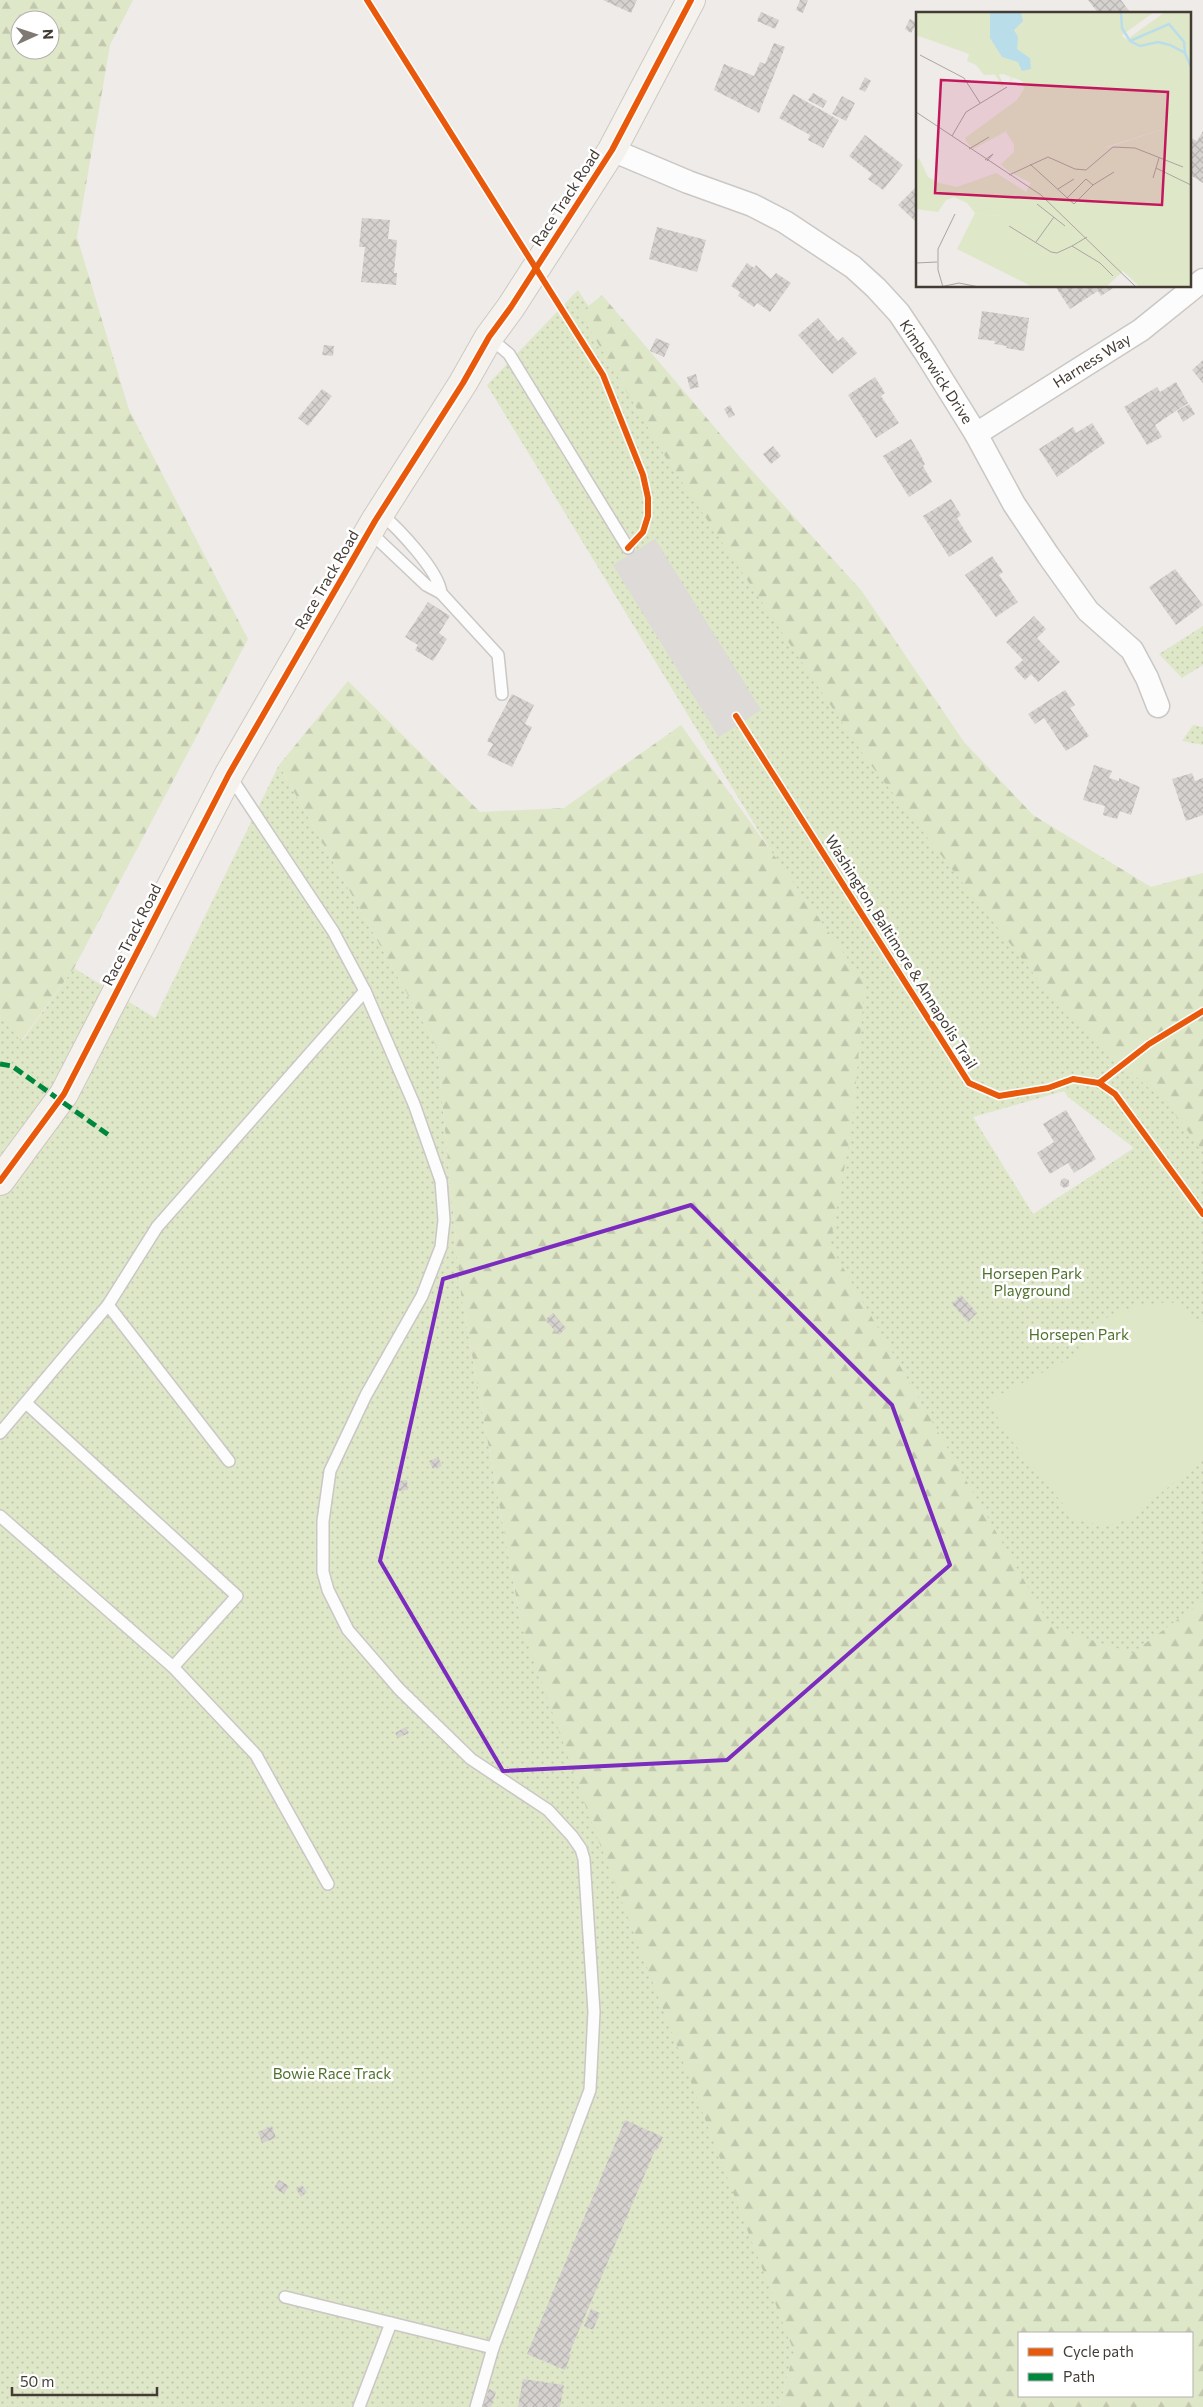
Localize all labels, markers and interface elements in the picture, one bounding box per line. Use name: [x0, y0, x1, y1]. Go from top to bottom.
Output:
north arrow: [10, 10, 60, 60]
inset map: [916, 12, 1190, 288]
text: N: [40, 29, 57, 40]
street label: Race Track Road: [527, 146, 603, 249]
street label: Kimberwick Drive: [897, 316, 977, 427]
street label: Harness Way: [1049, 329, 1134, 391]
street label: Race Track Road: [290, 527, 362, 632]
street label: Washington, Baltimore & Annapolis Trail: [822, 831, 982, 1072]
street label: Race Track Road: [98, 881, 164, 988]
park label: Horsepen Park Playground: [982, 1264, 1082, 1299]
park label: Horsepen Park: [1029, 1325, 1129, 1343]
park label: Bowie Race Track: [273, 2064, 391, 2082]
legend: [1018, 2332, 1193, 2397]
text: Cycle path: [1063, 2342, 1134, 2360]
scale bar: [12, 2364, 158, 2396]
text: Path: [1063, 2367, 1095, 2385]
text: 50 m: [20, 2372, 54, 2390]

